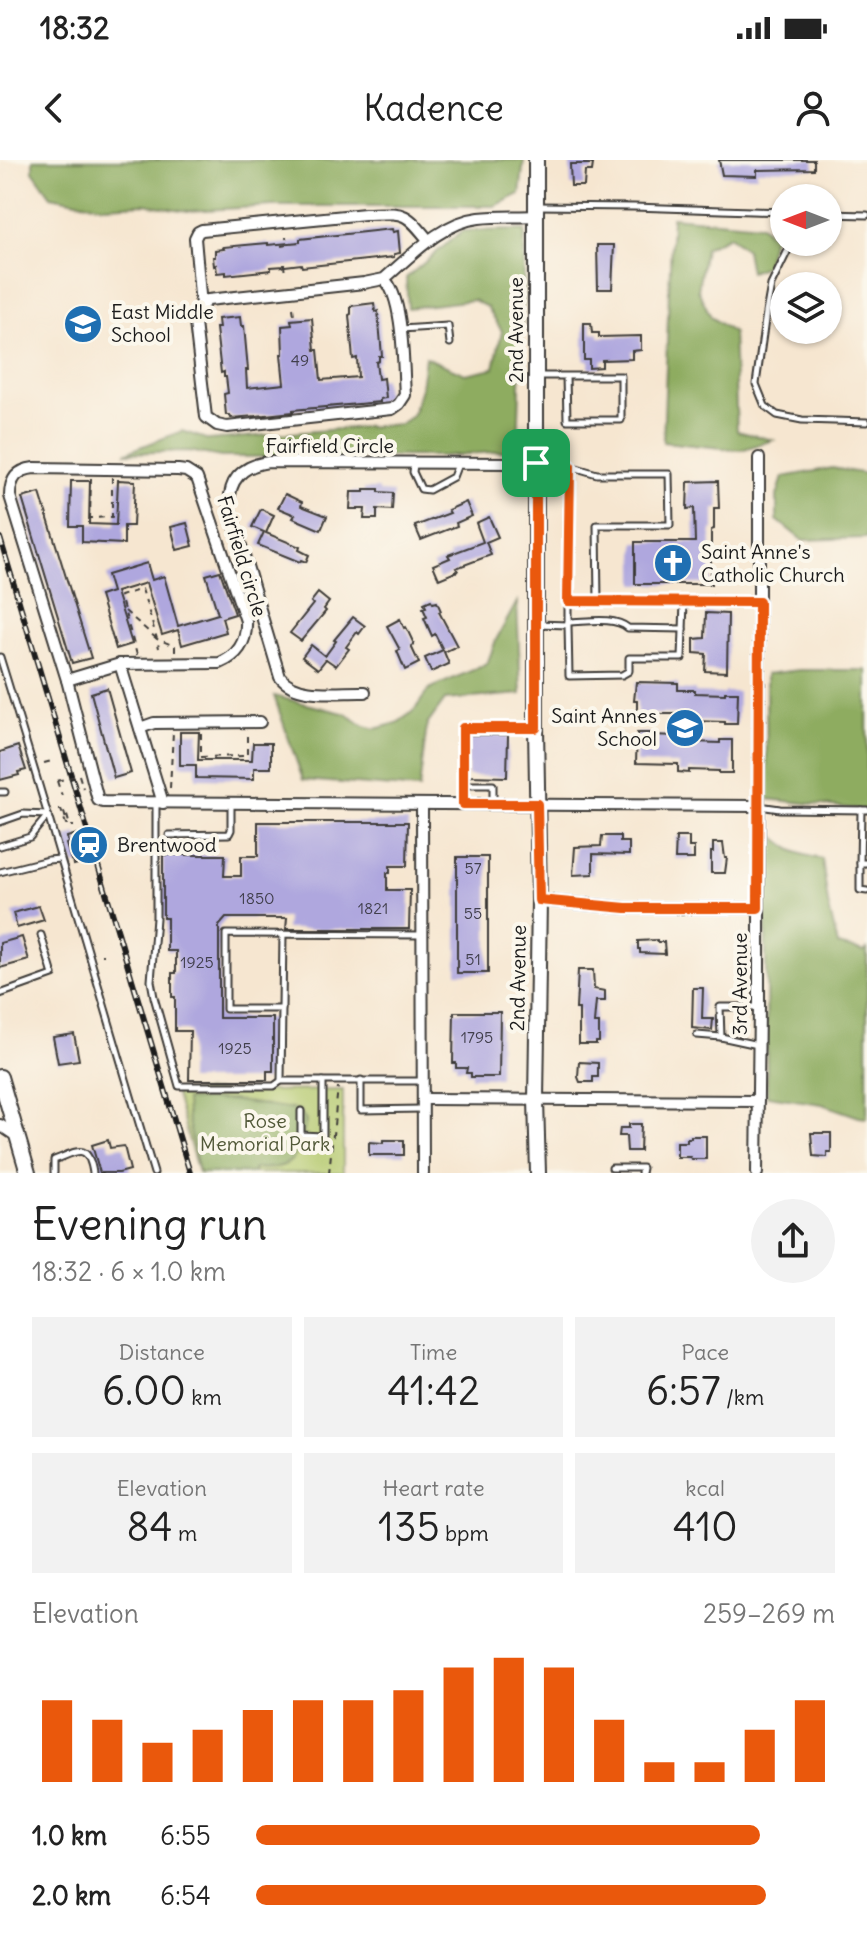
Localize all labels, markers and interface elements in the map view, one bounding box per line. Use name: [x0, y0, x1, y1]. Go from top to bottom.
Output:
text: 18:32: [40, 9, 109, 47]
icon: back: [32, 86, 76, 130]
text: Kadence: [363, 86, 504, 131]
icon: person: [791, 86, 835, 130]
north arrow: [770, 184, 842, 256]
map controls: [770, 184, 842, 344]
button: layers: [770, 272, 842, 344]
street label: 2nd Avenue: [503, 277, 528, 383]
place label: East Middle School: [111, 299, 214, 347]
school or university icon: East Middle School: [62, 303, 104, 345]
house number: 49: [291, 350, 309, 370]
pin: [502, 429, 570, 497]
street label: Fairfield Circle: [266, 433, 394, 458]
icon: arrive: [514, 441, 558, 485]
street label: Fairfield circle: [212, 492, 273, 619]
place label: Saint Anne's Catholic Church: [701, 539, 845, 587]
church icon: Saint Anne's Catholic Church: [652, 542, 694, 584]
place label: Saint Annes School: [551, 703, 657, 751]
school or university icon: Saint Annes School: [664, 707, 706, 749]
station icon: Brentwood: [68, 824, 110, 866]
place label: Brentwood: [117, 832, 217, 857]
house number: 57: [464, 858, 482, 878]
house number: 1850: [239, 888, 275, 908]
house number: 1821: [358, 898, 388, 918]
house number: 55: [464, 903, 482, 923]
street label: 2nd Avenue: [504, 925, 531, 1031]
street label: 3rd Avenue: [727, 933, 752, 1035]
house number: 51: [465, 949, 481, 969]
house number: 1925: [180, 952, 214, 972]
house number: 1795: [461, 1027, 493, 1047]
house number: 1925: [218, 1038, 252, 1058]
park label: Rose Memorial Park: [200, 1108, 330, 1156]
text: Evening run: [32, 1197, 267, 1252]
button: share: [751, 1199, 835, 1283]
text: 18:32 · 6 × 1.0 km: [32, 1255, 226, 1288]
text: Distance: [119, 1338, 205, 1366]
text: Time: [410, 1338, 457, 1366]
text: Pace: [681, 1338, 729, 1366]
text: 6.00: [102, 1366, 186, 1416]
text: 41:42: [387, 1366, 480, 1416]
text: 6:57: [646, 1366, 721, 1416]
text: km: [186, 1383, 222, 1411]
text: /km: [721, 1383, 764, 1411]
text: Elevation: [117, 1474, 207, 1502]
text: Heart rate: [382, 1474, 485, 1502]
text: kcal: [685, 1474, 725, 1502]
text: 84: [126, 1502, 173, 1552]
text: 135: [378, 1502, 440, 1552]
text: 410: [673, 1502, 738, 1552]
text: m: [173, 1519, 197, 1547]
text: bpm: [440, 1519, 489, 1547]
text: Elevation: [32, 1597, 139, 1630]
text: 259–269 m: [703, 1597, 835, 1630]
text: 1.0 km: [32, 1819, 107, 1852]
text: 6:55: [160, 1819, 211, 1852]
text: 2.0 km: [32, 1879, 111, 1912]
text: 6:54: [160, 1879, 211, 1912]

